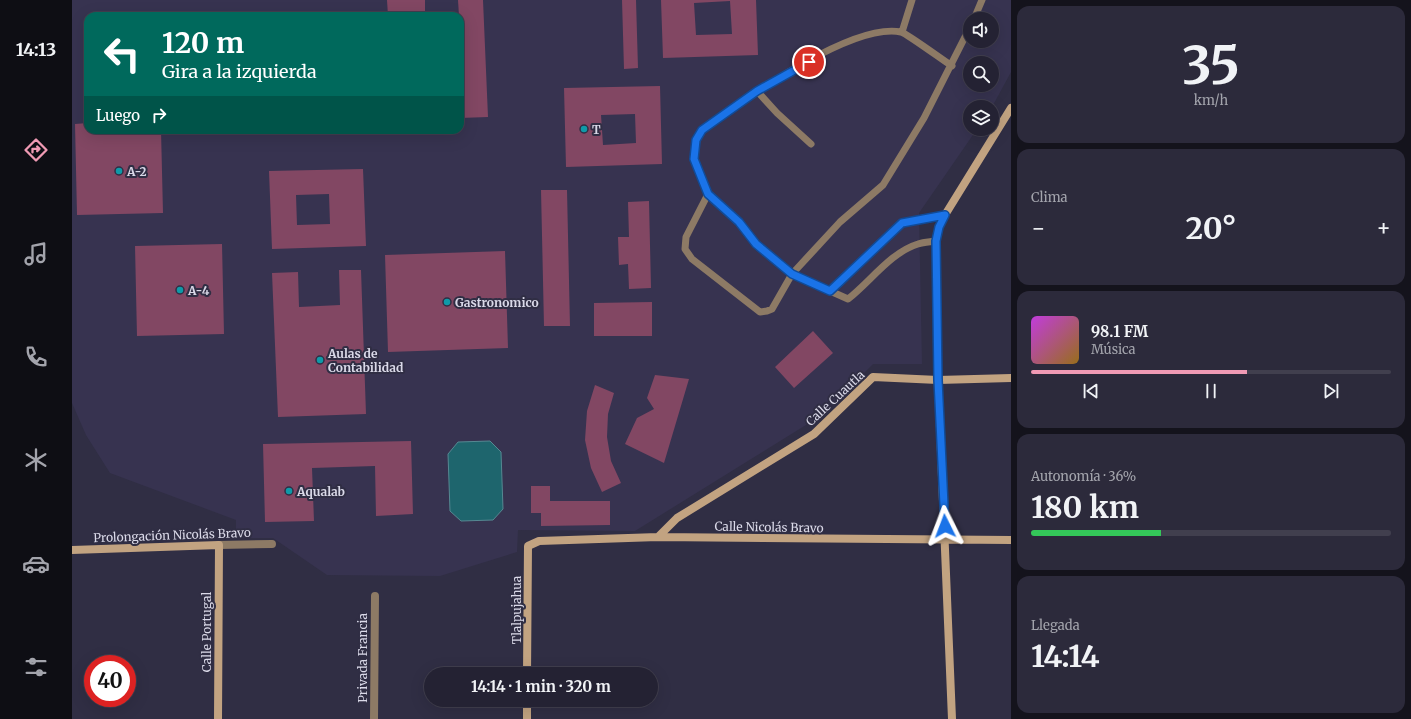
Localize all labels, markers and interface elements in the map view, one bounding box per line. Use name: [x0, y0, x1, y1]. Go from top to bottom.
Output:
map controls: [963, 12, 999, 136]
button: sound: [963, 12, 999, 48]
text: 120 m: [162, 25, 244, 61]
icon: left: [96, 28, 148, 80]
text: 35: [1182, 33, 1240, 98]
text: 14:13: [16, 38, 56, 61]
pin: [792, 45, 826, 79]
icon: arrive: [798, 51, 820, 73]
button: search: [963, 56, 999, 92]
text: Gira a la izquierda: [162, 60, 317, 83]
text: km/h: [1194, 92, 1228, 109]
button: layers: [963, 100, 999, 136]
icon: right: [148, 104, 170, 126]
text: Luego: [96, 106, 140, 125]
place label: T: [592, 122, 601, 137]
marker: T: [579, 124, 589, 134]
icon: directions: [22, 136, 50, 164]
place label: A-2: [126, 164, 146, 179]
marker: A-2: [114, 166, 124, 176]
text: Clima: [1031, 189, 1068, 206]
text: 20°: [1186, 209, 1236, 247]
text: −: [1031, 214, 1046, 242]
text: +: [1376, 214, 1391, 242]
icon: music: [22, 240, 50, 268]
place label: A-4: [187, 283, 210, 298]
marker: A-4: [175, 285, 185, 295]
place label: Gastronomico: [455, 295, 539, 310]
marker: Gastronomico: [442, 297, 452, 307]
text: 98.1 FM: [1091, 322, 1148, 341]
text: Música: [1091, 341, 1136, 358]
icon: phone: [22, 343, 50, 371]
place label: Aulas de Contabilidad: [327, 346, 404, 375]
marker: Aulas de Contabilidad: [315, 355, 325, 365]
street label: Calle Cuautla: [803, 367, 868, 429]
icon: previous: [1080, 380, 1102, 402]
icon: pause: [1200, 380, 1222, 402]
icon: next: [1320, 380, 1342, 402]
icon: climate: [22, 446, 50, 474]
text: Autonomía · 36%: [1031, 468, 1136, 485]
place label: Aqualab: [296, 484, 345, 499]
marker: Aqualab: [284, 486, 294, 496]
text: 180 km: [1031, 488, 1139, 526]
position arrow: [924, 505, 966, 547]
street label: Calle Nicolás Bravo: [714, 519, 824, 535]
street label: Prolongación Nicolás Bravo: [93, 525, 251, 545]
icon: car: [22, 550, 50, 578]
street label: Tlalpujahua: [509, 575, 524, 644]
street label: Calle Portugal: [199, 592, 214, 672]
street label: Privada Francia: [355, 613, 370, 703]
text: Llegada: [1031, 617, 1080, 634]
text: 14:14: [1031, 637, 1100, 675]
icon: filters: [22, 653, 50, 681]
speed limit sign: 40: [84, 655, 136, 707]
text: 14:14 · 1 min · 320 m: [471, 677, 611, 696]

